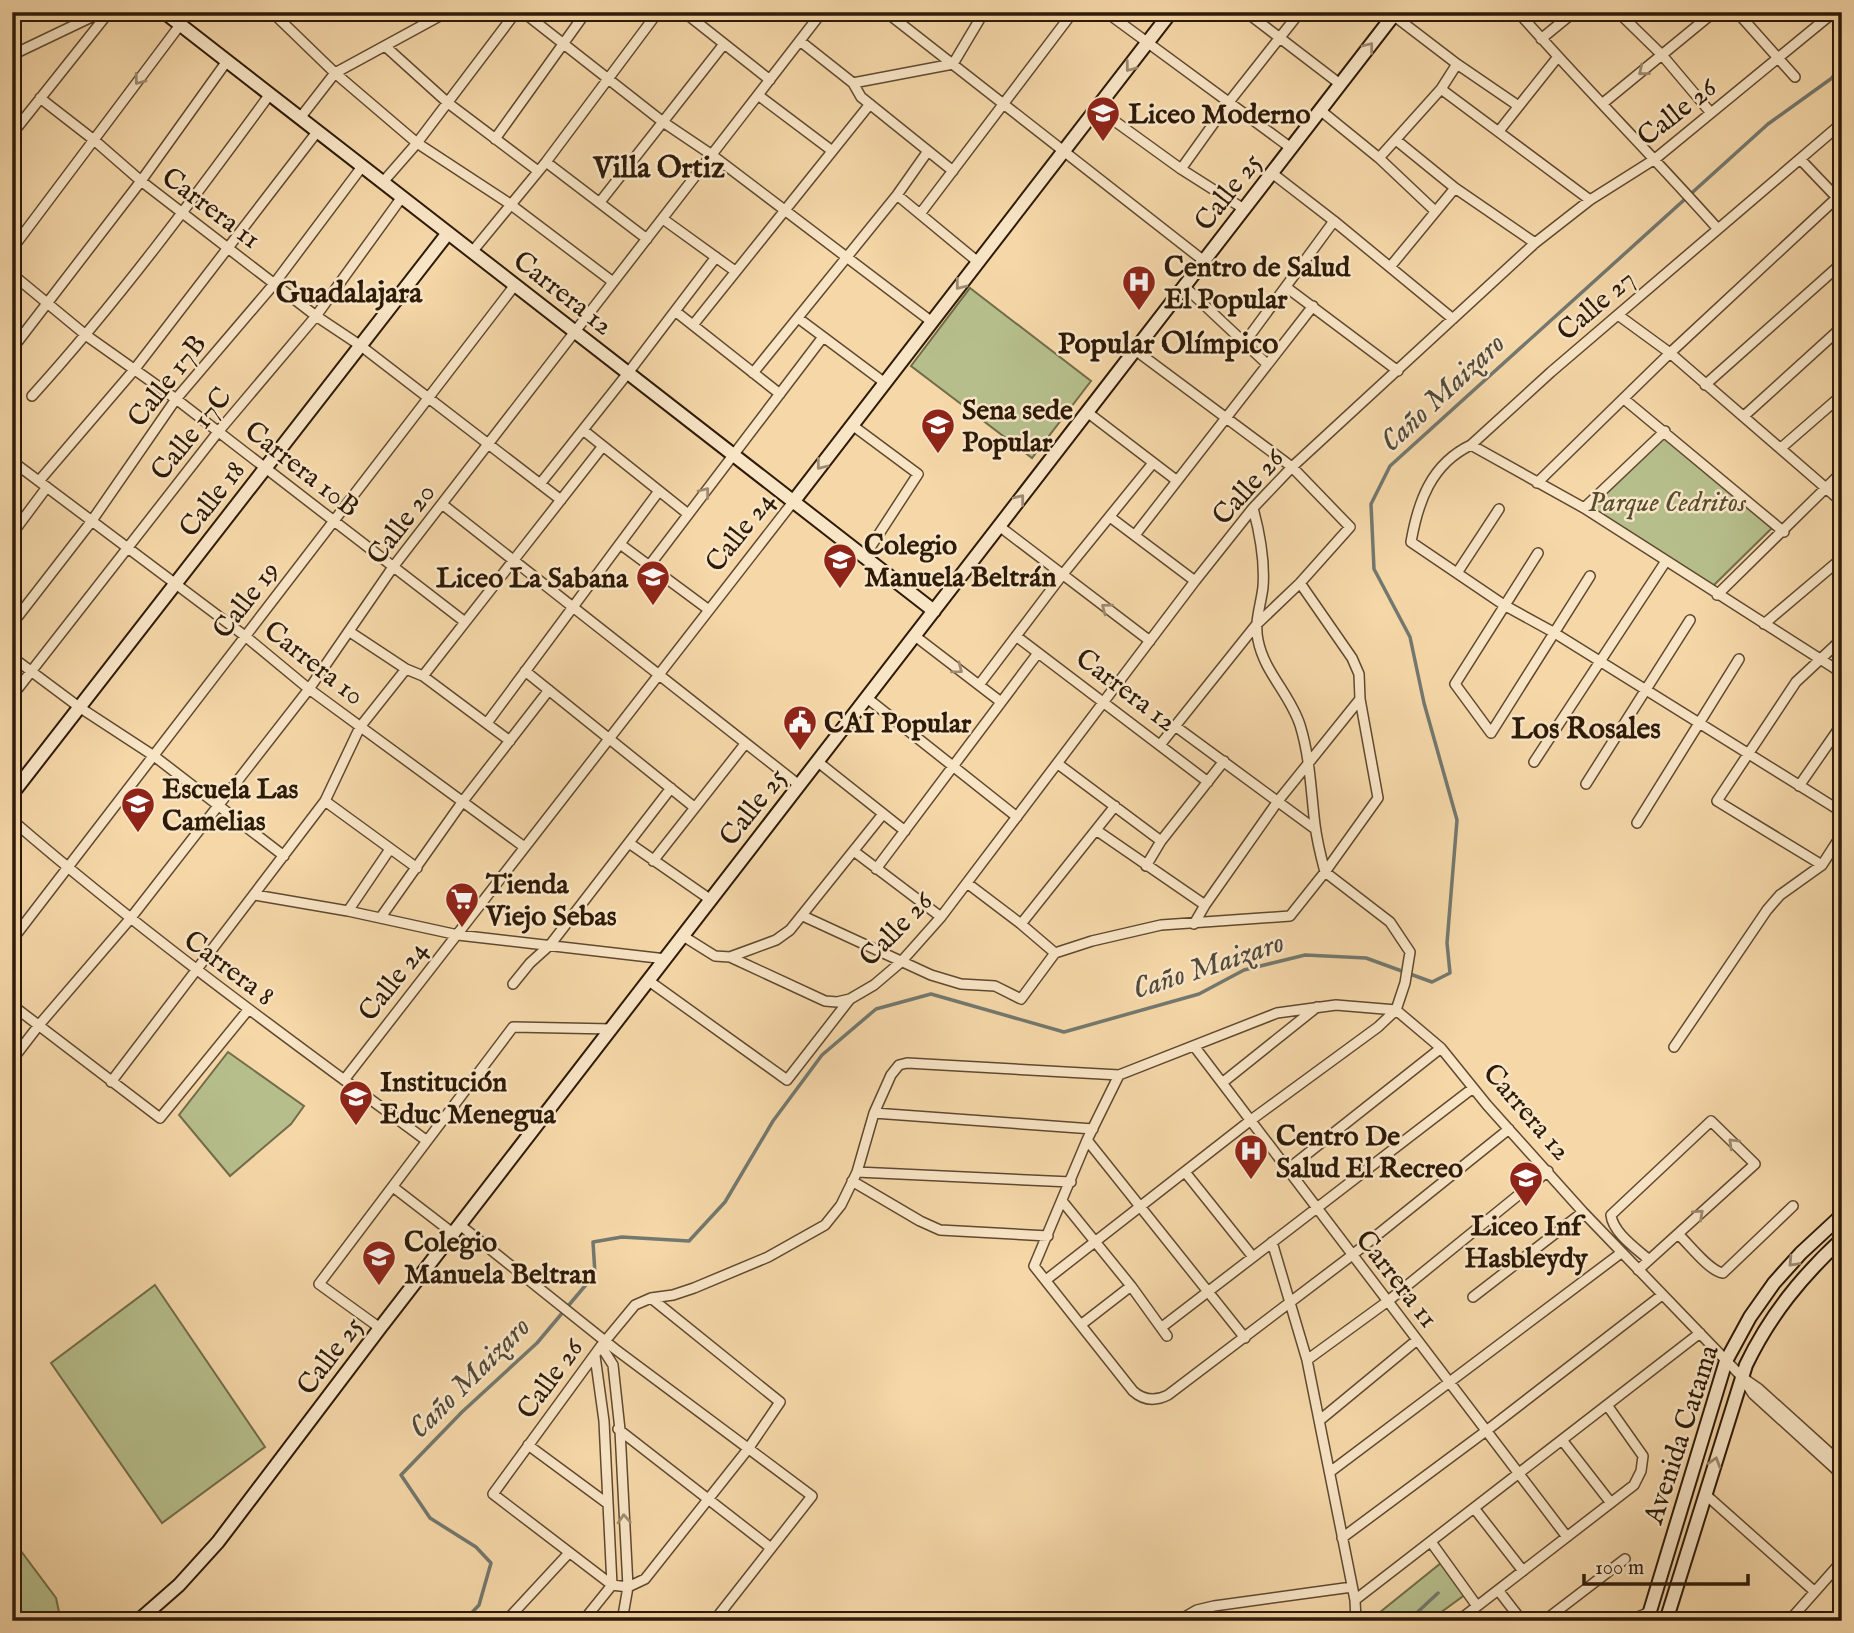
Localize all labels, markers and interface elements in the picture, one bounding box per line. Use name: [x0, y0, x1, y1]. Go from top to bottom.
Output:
one-way arrow: [1360, 42, 1373, 55]
one-way arrow: [1125, 59, 1138, 71]
one-way arrow: [1638, 63, 1650, 76]
street label: Calle 26: [1631, 70, 1725, 155]
one-way arrow: [135, 72, 148, 84]
school or university icon: Liceo Moderno: [1084, 94, 1122, 143]
place label: Liceo Moderno: [1128, 98, 1311, 133]
street label: Calle 25: [1188, 147, 1270, 239]
district label: Villa Ortiz: [592, 150, 725, 188]
street label: Carrera 11: [154, 160, 267, 258]
street label: Carrera 12: [505, 244, 620, 344]
place label: Centro de Salud El Popular: [1164, 251, 1351, 318]
street label: Calle 27: [1550, 262, 1643, 349]
hospital icon: Centro de Salud El Popular: [1120, 263, 1158, 312]
district label: Guadalajara: [276, 275, 423, 313]
one-way arrow: [956, 277, 969, 290]
district label: Popular Olímpico: [1058, 326, 1278, 364]
water label: Caño Maizaro: [1373, 326, 1514, 461]
street label: Calle 17B: [121, 328, 215, 435]
street label: Calle 17C: [144, 381, 240, 488]
place label: Sena sede Popular: [962, 394, 1073, 461]
school or university icon: Sena sede Popular: [919, 406, 957, 455]
street label: Carrera 10B: [237, 414, 366, 526]
street label: Calle 26: [1205, 441, 1293, 533]
street label: Calle 18: [172, 454, 254, 545]
one-way arrow: [817, 458, 830, 470]
street label: Calle 20: [360, 477, 444, 572]
street label: Calle 24: [699, 485, 784, 580]
park label: Parque Cedritos: [1588, 486, 1747, 521]
one-way arrow: [697, 488, 709, 501]
one-way arrow: [1012, 494, 1025, 507]
place label: Colegio Manuela Beltrán: [864, 529, 1056, 596]
school or university icon: Colegio Manuela Beltrán: [821, 541, 859, 590]
street label: Calle 19: [206, 555, 288, 646]
school or university icon: Liceo La Sabana: [634, 558, 672, 607]
place label: Liceo La Sabana: [436, 562, 629, 597]
one-way arrow: [1102, 603, 1114, 616]
street label: Carrera 10: [256, 614, 371, 714]
street label: Carrera 12: [1068, 642, 1183, 740]
one-way arrow: [950, 660, 963, 673]
public building icon: CAI Popular: [781, 703, 819, 752]
place label: CAI Popular: [824, 707, 972, 742]
district label: Los Rosales: [1511, 711, 1661, 749]
street label: Calle 25: [713, 762, 795, 854]
place label: Escuela Las Camelias: [162, 773, 299, 840]
school or university icon: Escuela Las Camelias: [119, 785, 157, 834]
place label: Tienda Viejo Sebas: [485, 868, 617, 935]
supermarket icon: Tienda Viejo Sebas: [443, 880, 481, 929]
street label: Calle 26: [853, 884, 942, 975]
street label: Carrera 8: [176, 923, 281, 1015]
water label: Caño Maizaro: [1128, 924, 1289, 1009]
street label: Calle 24: [352, 934, 437, 1029]
street label: Carrera 12: [1474, 1057, 1578, 1168]
place label: Institución Educ Menegua: [380, 1066, 556, 1133]
school or university icon: Institución Educ Menegua: [337, 1078, 375, 1127]
place label: Centro De Salud El Recreo: [1276, 1120, 1463, 1187]
hospital icon: Centro De Salud El Recreo: [1232, 1132, 1270, 1181]
one-way arrow: [1728, 1138, 1741, 1151]
school or university icon: Liceo Inf Hasbleydy: [1507, 1159, 1545, 1208]
place label: Liceo Inf Hasbleydy: [1465, 1210, 1589, 1277]
one-way arrow: [1691, 1210, 1704, 1223]
street label: Carrera 11: [1347, 1223, 1445, 1336]
place label: Colegio Manuela Beltran: [404, 1226, 596, 1293]
school or university icon: Colegio Manuela Beltran: [360, 1238, 398, 1287]
one-way arrow: [1788, 1254, 1801, 1267]
water label: Caño Maizaro: [401, 1309, 540, 1448]
street label: Calle 25: [290, 1310, 372, 1403]
street label: Calle 26: [510, 1331, 593, 1427]
street label: Avenida Catama: [1637, 1340, 1728, 1530]
one-way arrow: [1707, 1456, 1722, 1468]
one-way arrow: [617, 1514, 632, 1525]
scale bar: [1584, 1542, 1749, 1586]
text: 100 m: [1595, 1555, 1644, 1582]

